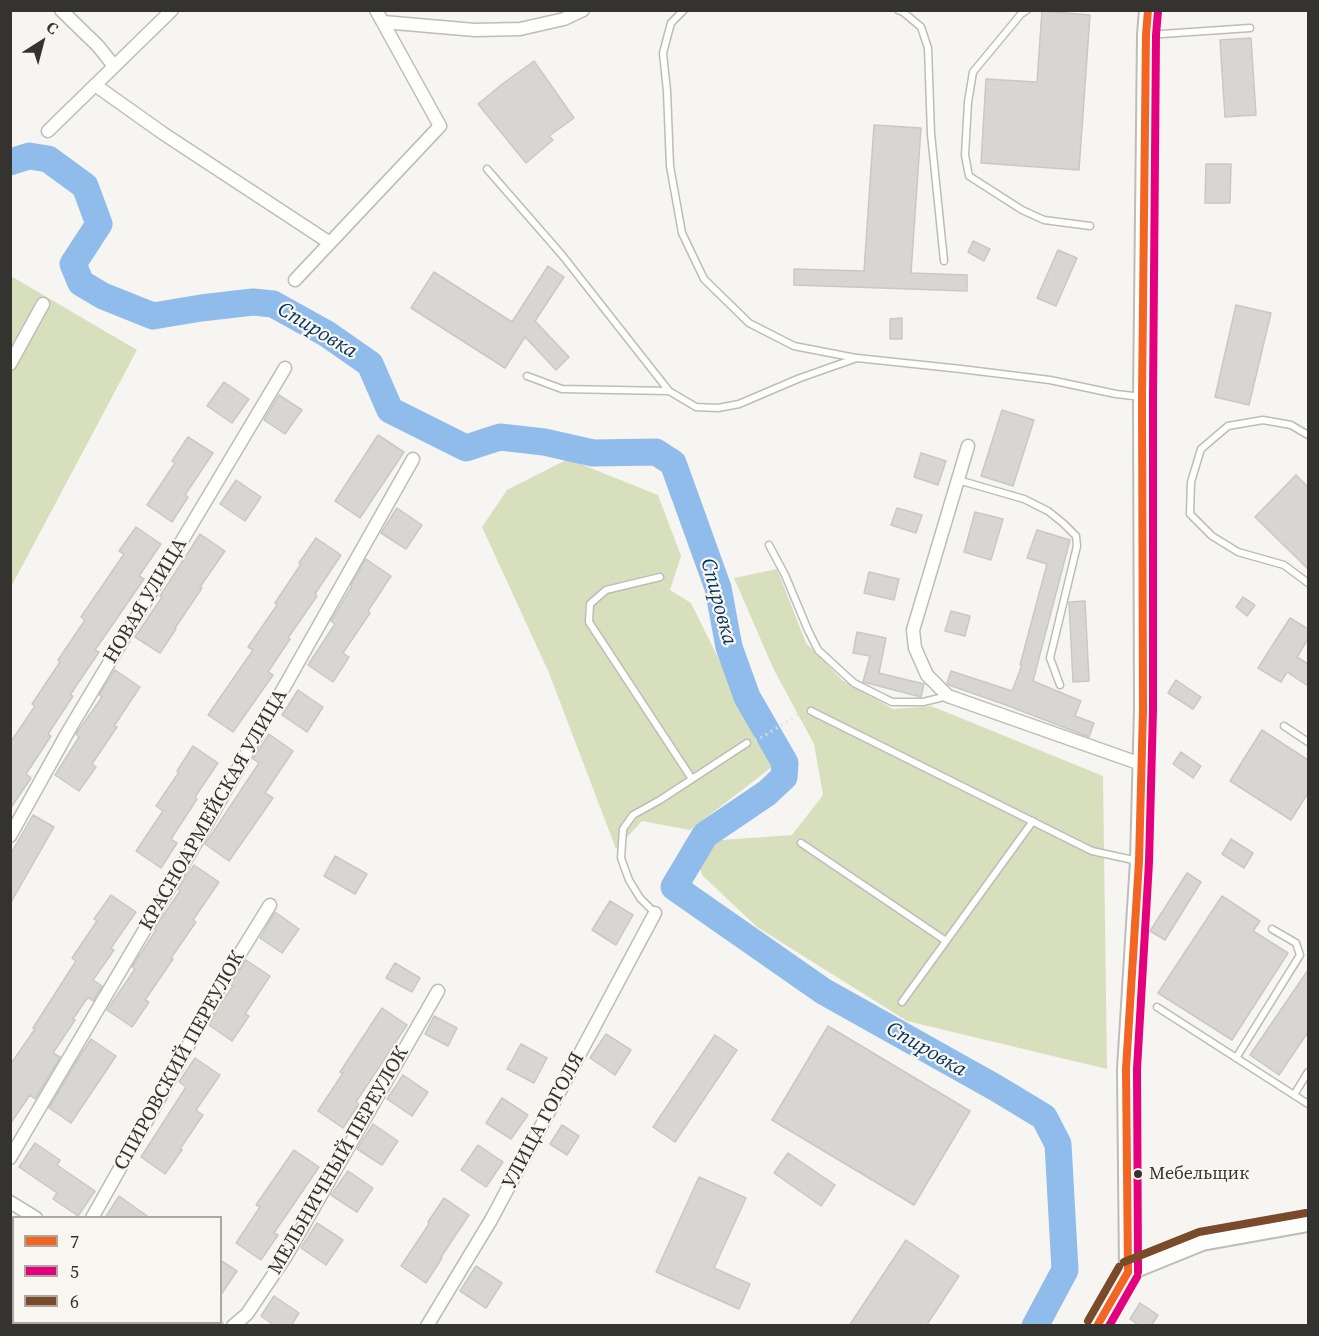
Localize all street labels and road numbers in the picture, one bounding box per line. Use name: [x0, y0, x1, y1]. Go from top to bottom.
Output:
street label: НОВАЯ УЛИЦА: [99, 534, 193, 668]
street label: КРАСНОАРМЕЙСКАЯ УЛИЦА: [135, 685, 293, 935]
street label: СПИРОВСКИЙ ПЕРЕУЛОК: [110, 947, 250, 1175]
street label: МЕЛЬНИЧНЫЙ ПЕРЕУЛОК: [264, 1043, 414, 1279]
street label: УЛИЦА ГОГОЛЯ: [498, 1049, 590, 1193]

